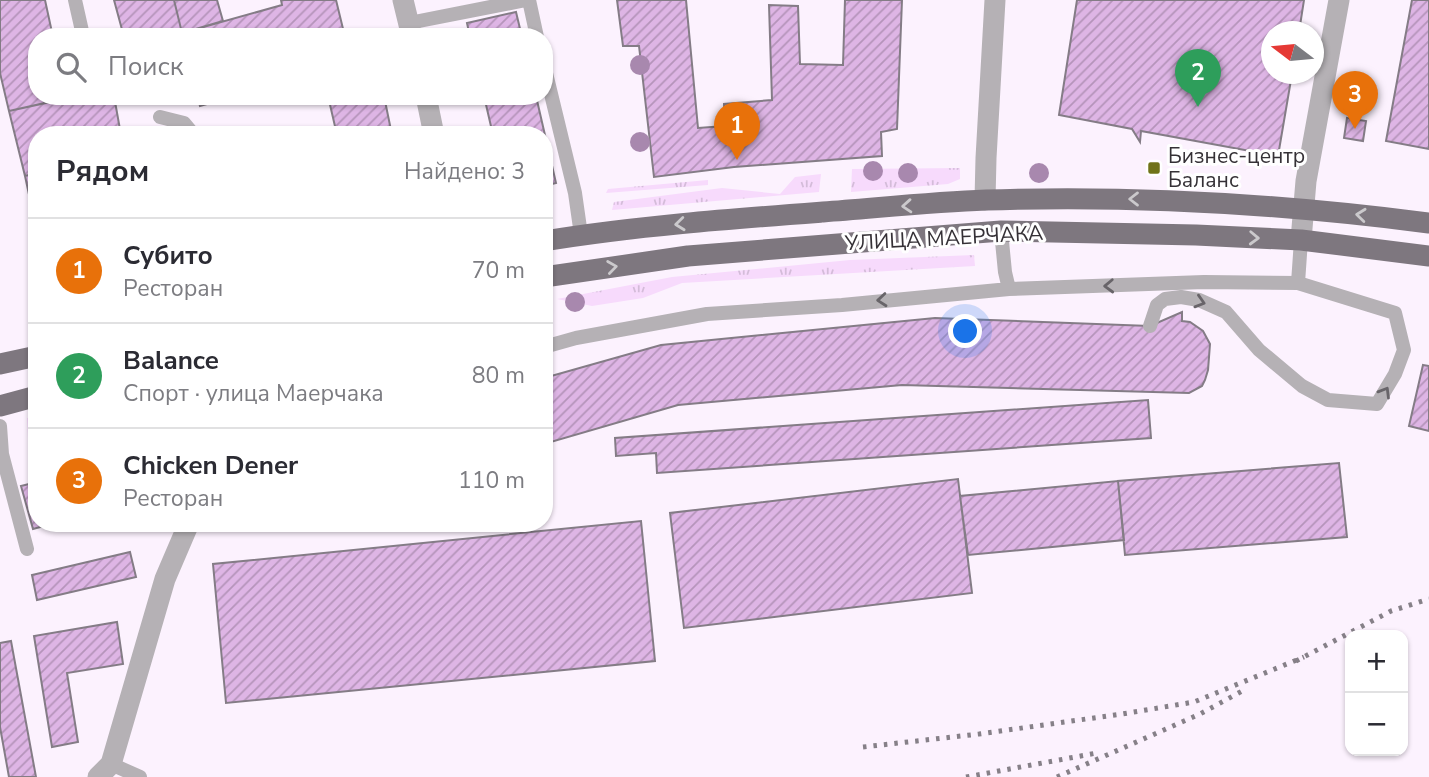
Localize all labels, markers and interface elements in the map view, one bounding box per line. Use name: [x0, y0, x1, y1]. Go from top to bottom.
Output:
north arrow: [1261, 21, 1324, 84]
search box: [28, 28, 553, 105]
icon: search: [52, 48, 90, 86]
text: Поиск: [108, 49, 184, 84]
pin: 2: [1175, 49, 1221, 107]
pin: 3: [1332, 71, 1378, 129]
pin: 1: [714, 102, 760, 160]
place label: Бизнес-центр Баланс: [1168, 142, 1305, 194]
text: Рядом: [56, 151, 149, 192]
text: Найдено: 3: [404, 156, 525, 187]
marker: Бизнес-центр Баланс: [1146, 160, 1162, 176]
one-way arrow: [1129, 191, 1139, 207]
one-way arrow: [901, 198, 912, 213]
one-way arrow: [1355, 207, 1367, 222]
one-way arrow: [674, 216, 686, 231]
street label: УЛИЦА МАЕРЧАКА: [843, 219, 1044, 257]
one-way arrow: [1249, 230, 1260, 245]
text: Субито: [123, 238, 213, 273]
text: 1: [72, 255, 86, 286]
text: 70 m: [472, 255, 525, 286]
one-way arrow: [606, 260, 618, 275]
text: Ресторан: [123, 273, 223, 304]
one-way arrow: [1104, 278, 1115, 293]
one-way arrow: [877, 293, 888, 308]
one-way arrow: [1194, 294, 1206, 308]
your location: [948, 314, 982, 348]
text: Balance: [123, 343, 219, 378]
text: 2: [72, 360, 86, 391]
text: 80 m: [472, 360, 525, 391]
text: Спорт · улица Маерчака: [123, 378, 384, 409]
one-way arrow: [1376, 386, 1389, 399]
text: Chicken Dener: [123, 448, 298, 483]
text: 3: [72, 465, 86, 496]
text: 110 m: [458, 465, 525, 496]
text: Ресторан: [123, 483, 223, 514]
map controls: [1345, 630, 1408, 756]
button: +: [1345, 630, 1408, 693]
button: −: [1345, 693, 1408, 756]

